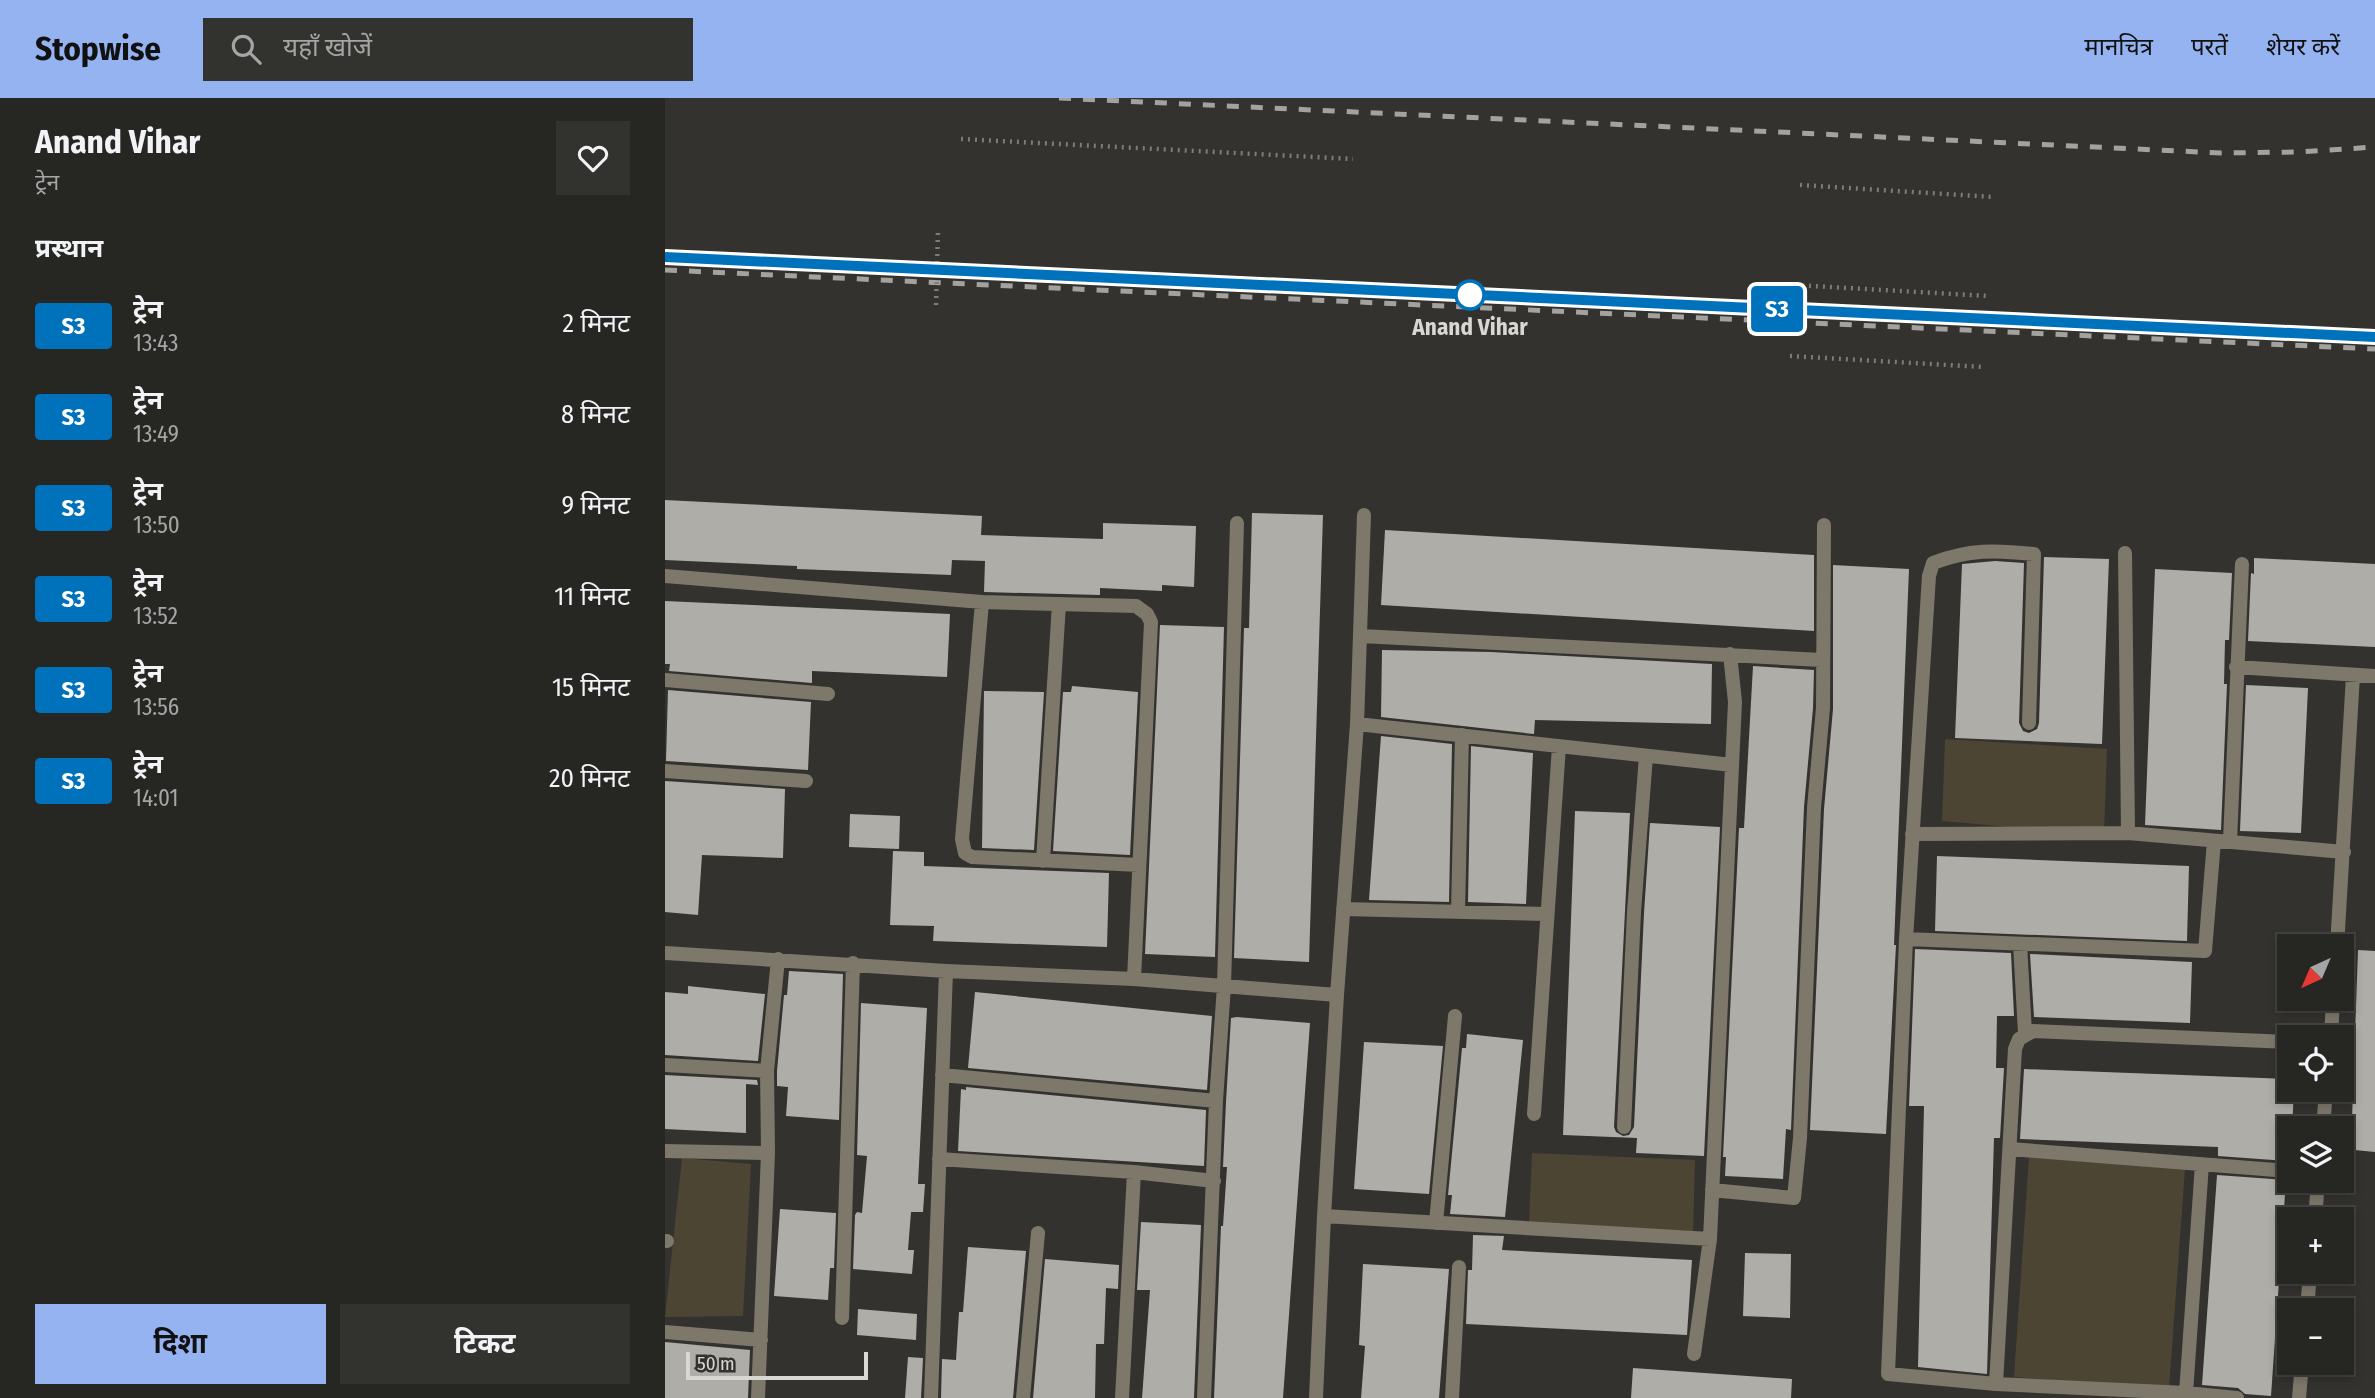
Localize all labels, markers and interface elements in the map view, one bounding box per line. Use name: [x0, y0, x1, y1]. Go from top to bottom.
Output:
search box: [203, 18, 693, 81]
text: Stopwise: [35, 29, 161, 69]
icon: search: [227, 30, 265, 68]
text: यहाँ खोजें: [283, 32, 372, 63]
text: मानचित्र: [2084, 33, 2153, 61]
text: परतें: [2191, 33, 2228, 61]
text: शेयर करें: [2266, 33, 2340, 61]
button: heart: [556, 121, 630, 195]
text: Anand Vihar: [35, 122, 200, 162]
text: ट्रेन: [35, 168, 59, 196]
text: प्रस्थान: [35, 233, 103, 264]
marker: Anand Vihar: [1455, 280, 1485, 310]
line badge: S3: [1745, 286, 1809, 332]
text: ट्रेन: [133, 294, 163, 325]
text: S3: [1765, 295, 1789, 323]
text: 2 मिनट: [563, 308, 630, 339]
text: S3: [62, 312, 85, 340]
place label: Anand Vihar: [1411, 313, 1528, 341]
text: 13:43: [133, 329, 178, 357]
text: ट्रेन: [133, 385, 163, 416]
text: 8 मिनट: [561, 399, 630, 430]
text: S3: [62, 403, 85, 431]
text: 13:49: [133, 420, 179, 448]
text: ट्रेन: [133, 476, 163, 507]
text: 9 मिनट: [561, 490, 630, 521]
text: S3: [62, 494, 85, 522]
text: 13:50: [133, 511, 180, 539]
text: ट्रेन: [133, 567, 163, 598]
text: 11 मिनट: [554, 581, 630, 612]
text: S3: [62, 585, 85, 613]
text: 13:52: [133, 602, 178, 630]
text: ट्रेन: [133, 658, 163, 689]
text: 15 मिनट: [552, 672, 630, 703]
text: S3: [62, 676, 85, 704]
text: 13:56: [133, 693, 179, 721]
text: ट्रेन: [133, 749, 163, 780]
text: 20 मिनट: [549, 763, 630, 794]
text: S3: [62, 767, 85, 795]
text: 14:01: [133, 784, 178, 812]
north arrow: [2277, 934, 2354, 1012]
map controls: [2277, 934, 2354, 1375]
button: locate: [2277, 1025, 2354, 1102]
button: layers: [2277, 1116, 2354, 1193]
button: +: [2277, 1207, 2354, 1284]
button: −: [2277, 1298, 2354, 1375]
button: दिशा: [35, 1304, 326, 1384]
button: टिकट: [340, 1304, 630, 1384]
scale bar: [686, 1349, 868, 1381]
text: 50 m: [697, 1352, 735, 1375]

